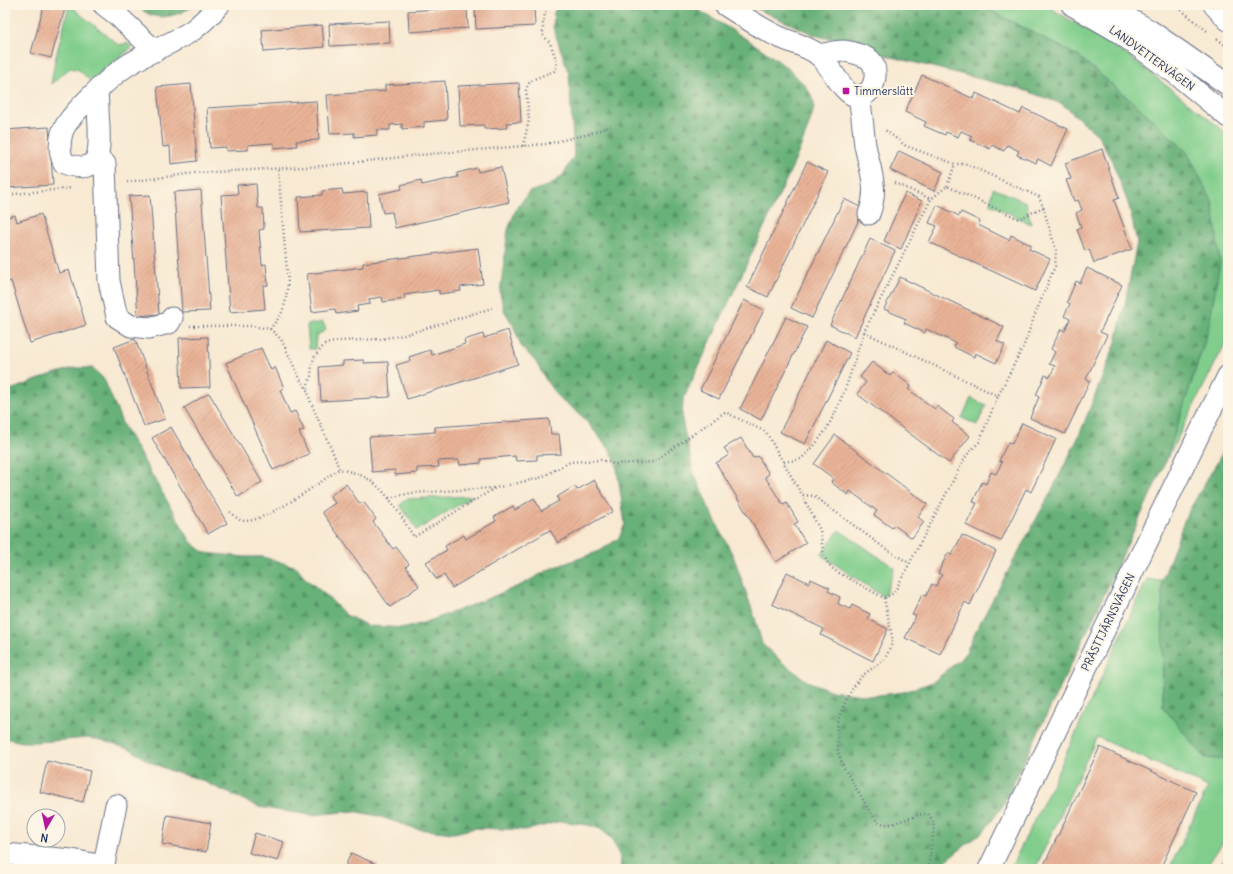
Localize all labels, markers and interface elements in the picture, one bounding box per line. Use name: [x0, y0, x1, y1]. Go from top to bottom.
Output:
street label: LANDVETTERVÄGEN: [1106, 21, 1198, 94]
place label: Timmerslätt: [854, 84, 913, 98]
marker: Timmerslätt: [841, 86, 851, 96]
street label: PRÄSTTJÄRNSVÄGEN: [1077, 570, 1138, 673]
north arrow: [26, 808, 66, 848]
text: N: [40, 830, 49, 845]

